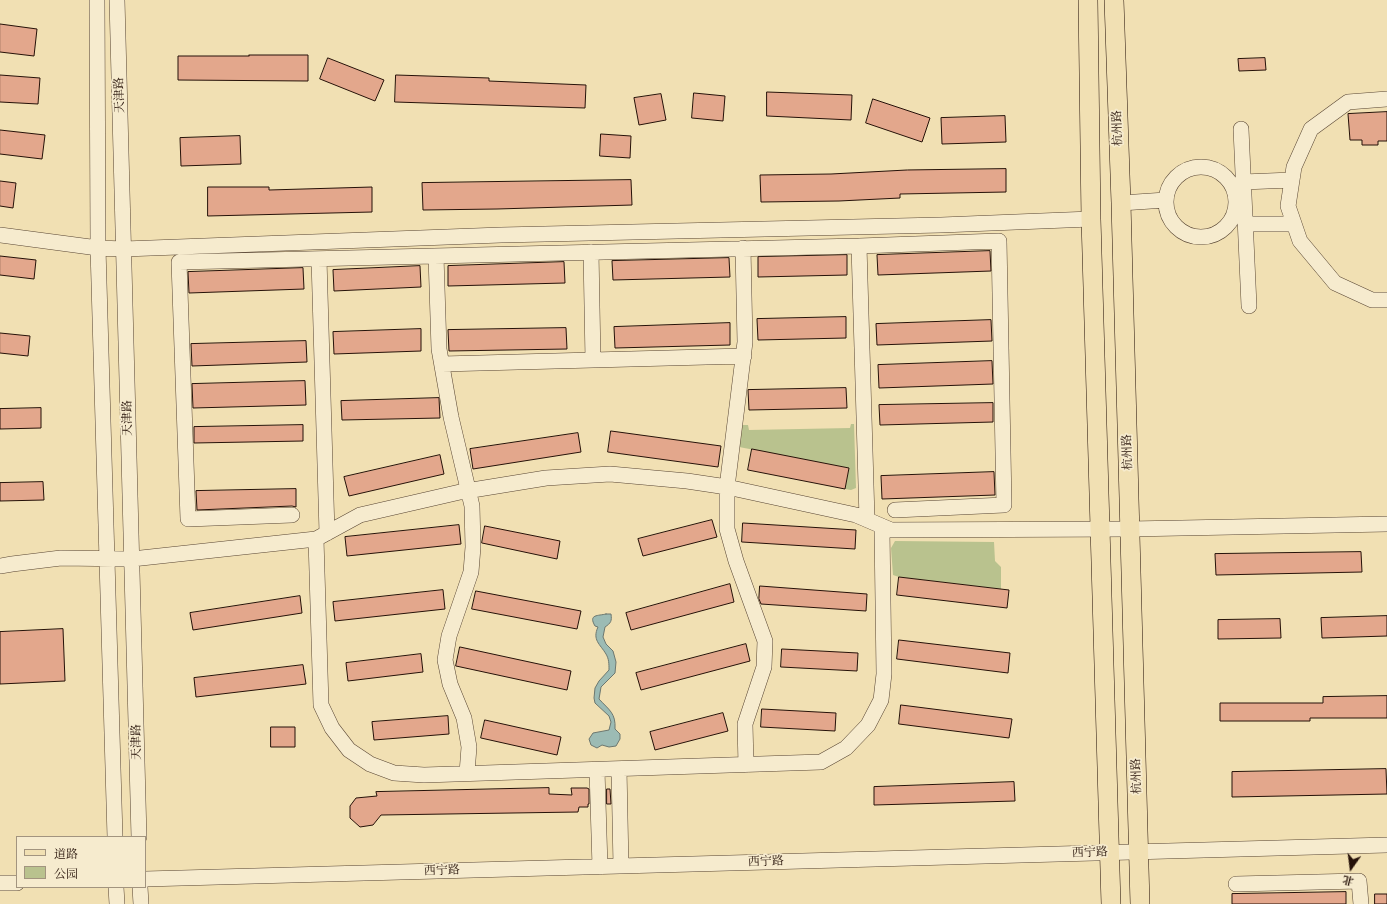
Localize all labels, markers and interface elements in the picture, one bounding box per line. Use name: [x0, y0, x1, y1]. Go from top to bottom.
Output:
street label: 天津路: [112, 77, 128, 113]
street label: 杭州路: [1110, 110, 1126, 146]
street label: 天津路: [120, 400, 136, 436]
street label: 杭州路: [1120, 434, 1136, 470]
street label: 天津路: [129, 724, 145, 760]
street label: 杭州路: [1129, 758, 1145, 794]
legend: [16, 836, 146, 888]
street label: 西宁路: [1072, 845, 1108, 861]
text: 道路: [54, 847, 78, 861]
north arrow: [1331, 848, 1371, 888]
street label: 西宁路: [748, 854, 784, 870]
street label: 西宁路: [424, 863, 460, 879]
text: 公园: [54, 867, 78, 881]
text: 北: [1341, 872, 1355, 888]

